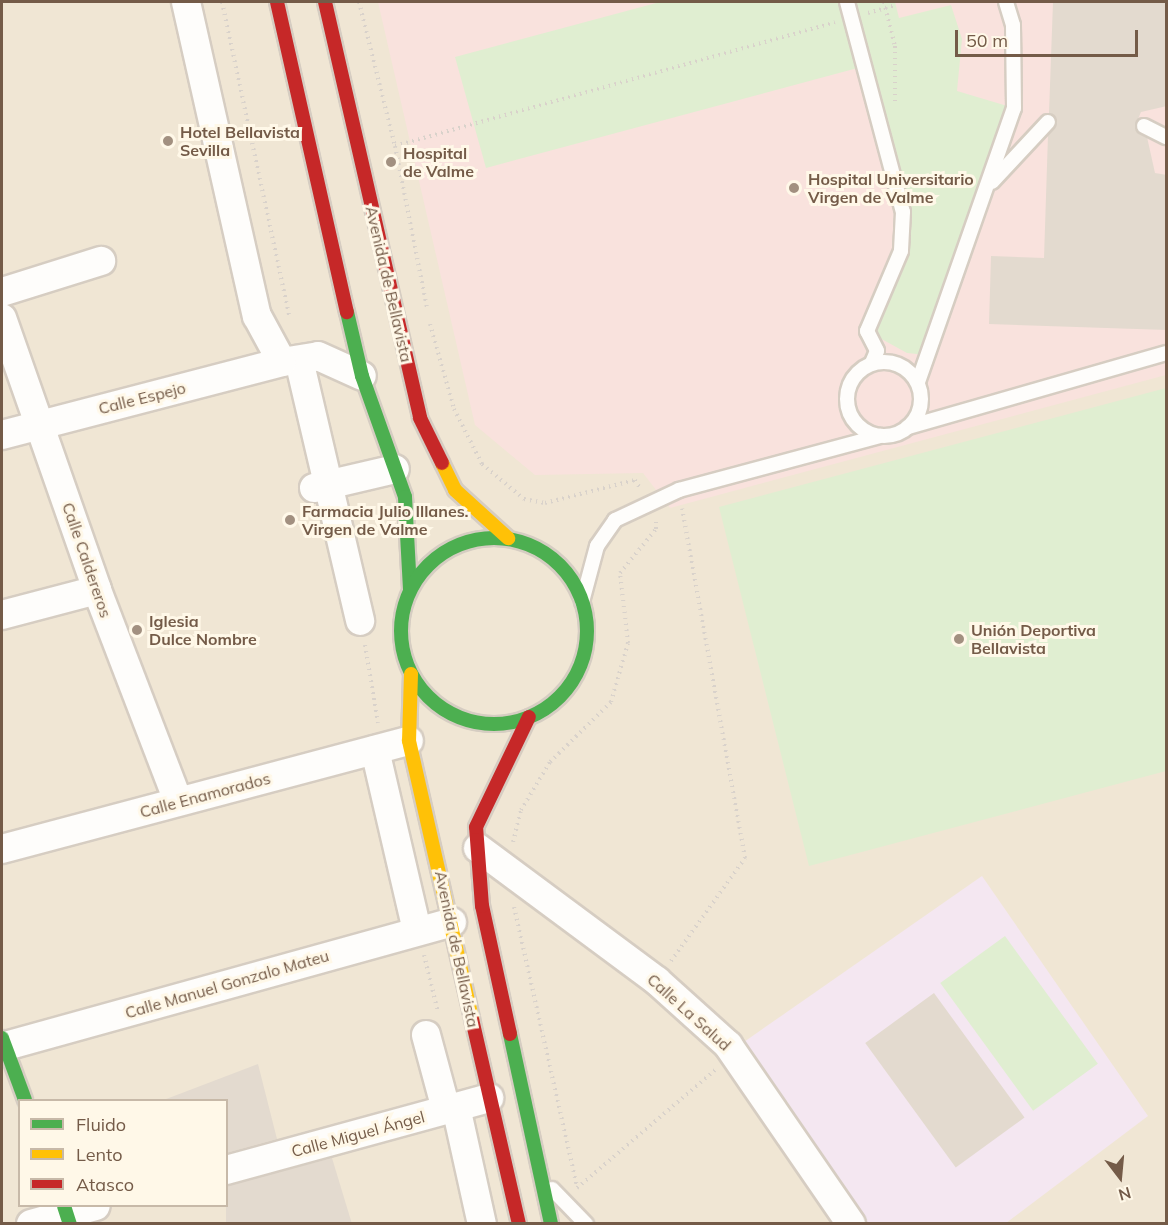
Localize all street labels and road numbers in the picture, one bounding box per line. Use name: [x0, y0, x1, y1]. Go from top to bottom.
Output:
street label: Avenida de Bellavista: [362, 204, 416, 364]
street label: Calle Espejo: [96, 378, 188, 418]
street label: Calle Caldereros: [58, 500, 116, 620]
street label: Calle Enamorados: [138, 768, 272, 822]
street label: Avenida de Bellavista: [431, 869, 483, 1029]
street label: Calle Manuel Gonzalo Mateu: [123, 946, 331, 1022]
street label: Calle La Salud: [643, 970, 735, 1054]
street label: Calle Miguel Ángel: [289, 1107, 427, 1161]

